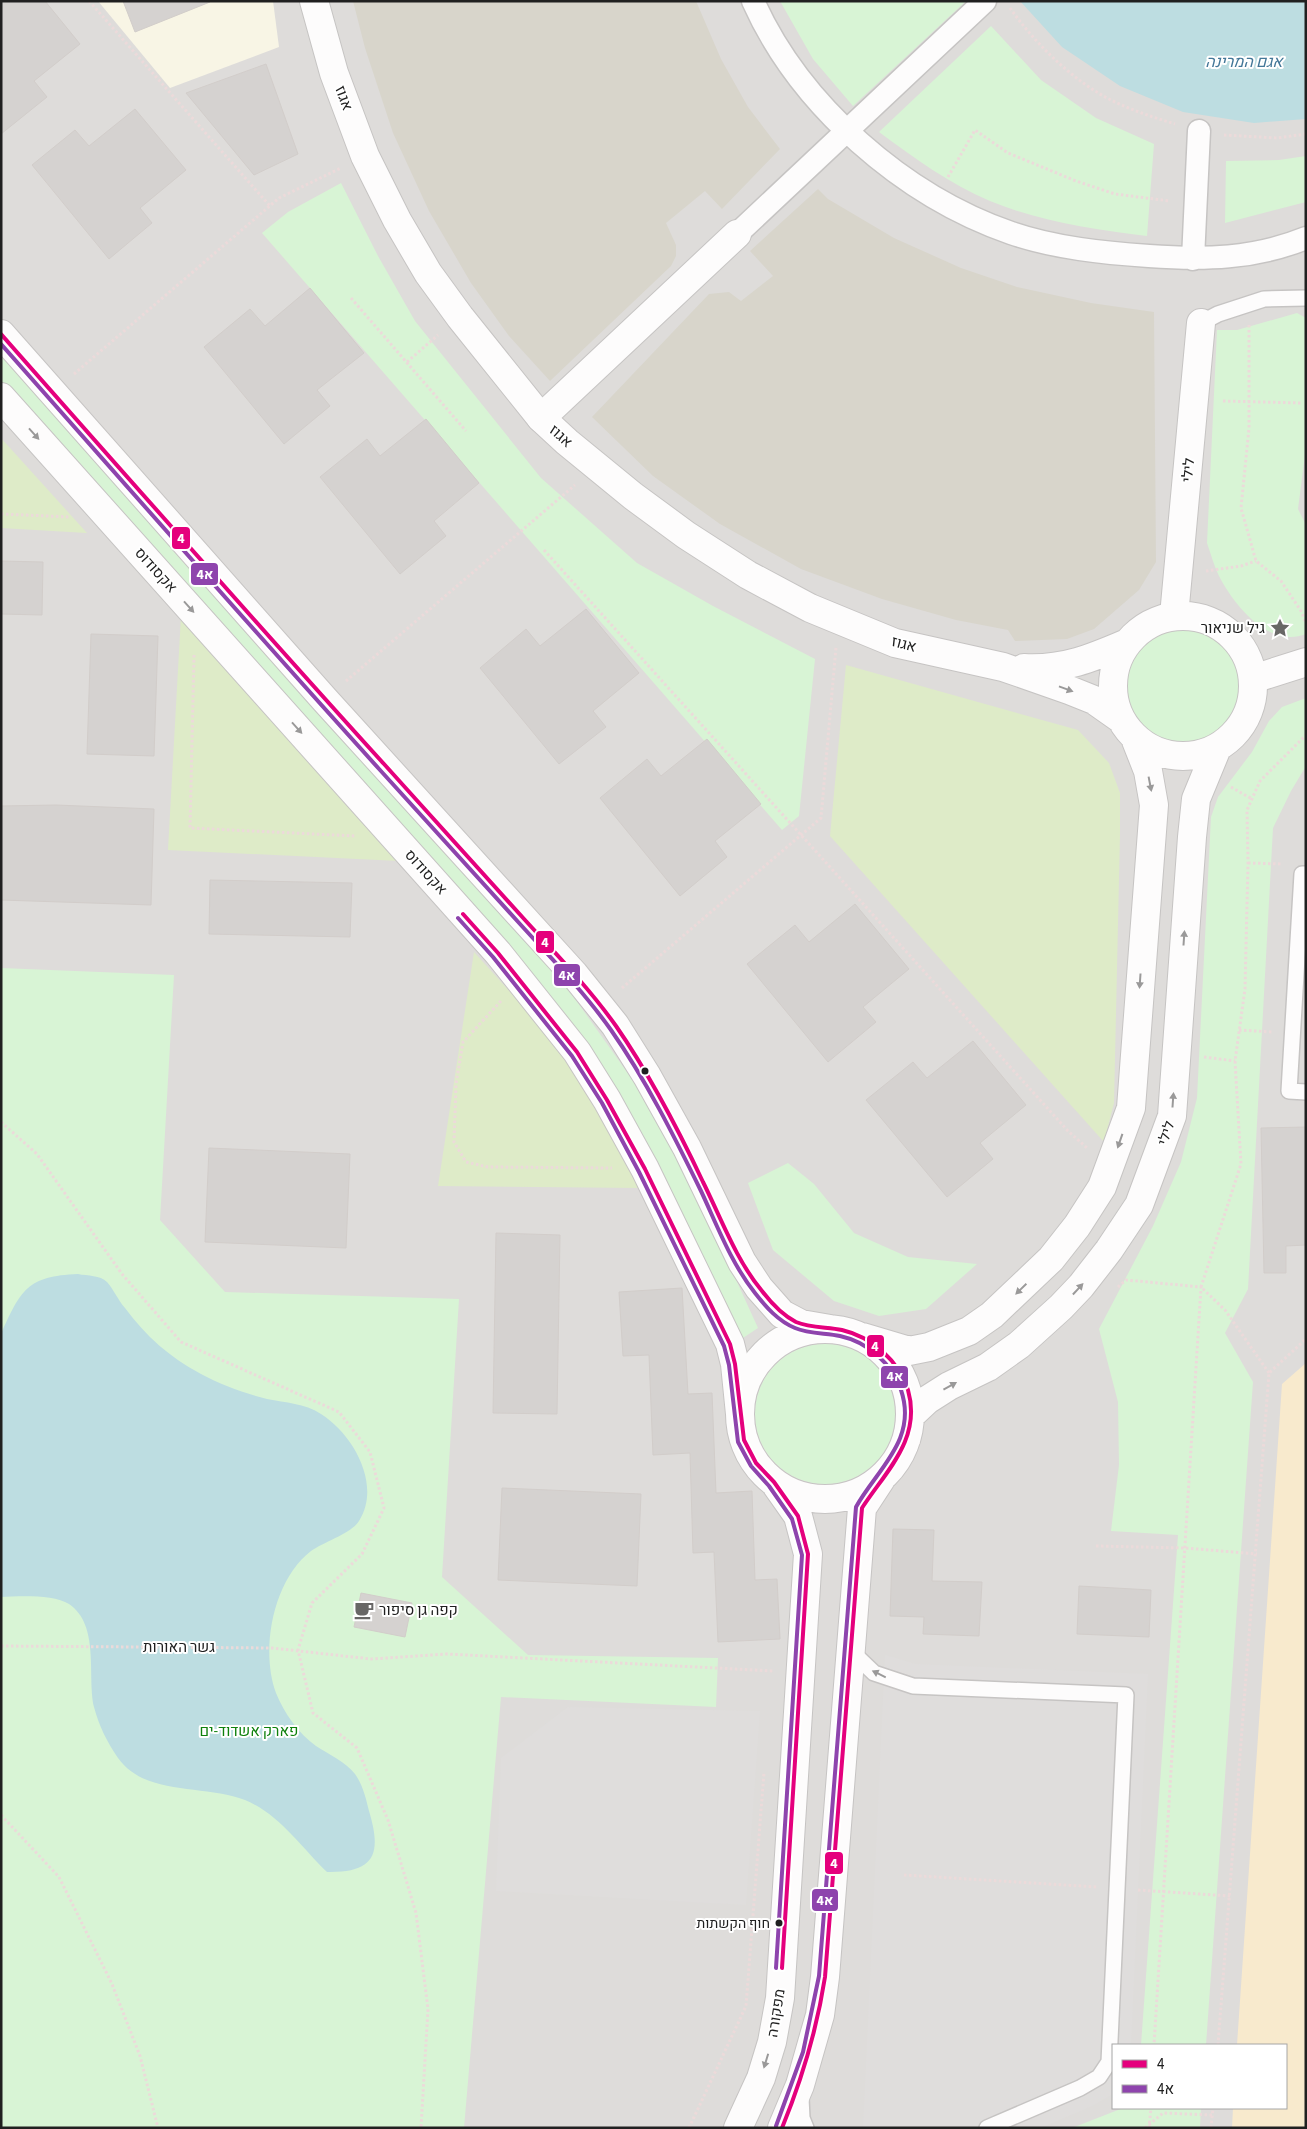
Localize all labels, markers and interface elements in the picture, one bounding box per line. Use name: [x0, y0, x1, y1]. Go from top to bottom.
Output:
water label: אגם המרינה: [1205, 51, 1284, 73]
street label: אגוז: [329, 83, 358, 114]
street label: אגוז: [544, 420, 577, 453]
one-way arrow: [28, 427, 40, 439]
street label: לילי: [1177, 457, 1200, 483]
line badge: 4: [171, 526, 191, 550]
text: 4: [177, 529, 185, 549]
street label: אקסודוס: [130, 543, 182, 598]
line badge: 4א: [190, 562, 219, 586]
text: 4א: [197, 565, 213, 585]
one-way arrow: [183, 601, 195, 613]
place icon: גיל שניאור: [1269, 617, 1291, 639]
place label: גיל שניאור: [1201, 618, 1265, 639]
street label: אגוז: [889, 631, 919, 658]
one-way arrow: [1058, 686, 1073, 693]
one-way arrow: [291, 722, 303, 734]
one-way arrow: [1147, 776, 1155, 792]
street label: אקסודוס: [400, 845, 452, 900]
one-way arrow: [1181, 929, 1189, 945]
line badge: 4: [535, 930, 555, 954]
text: 4: [541, 933, 549, 953]
line badge: 4א: [553, 963, 581, 987]
text: 4א: [559, 966, 575, 986]
one-way arrow: [1136, 973, 1144, 989]
unlabelled marker: [640, 1066, 650, 1076]
one-way arrow: [1169, 1091, 1177, 1107]
street label: לילי: [1153, 1118, 1180, 1148]
one-way arrow: [1116, 1134, 1124, 1149]
one-way arrow: [1016, 1283, 1028, 1295]
one-way arrow: [1072, 1283, 1084, 1295]
line badge: 4: [866, 1334, 885, 1358]
text: 4: [871, 1337, 879, 1357]
line badge: 4א: [880, 1365, 909, 1389]
text: 4א: [887, 1367, 903, 1387]
one-way arrow: [943, 1382, 956, 1391]
cafe icon: קפה גן סיפור: [353, 1599, 375, 1621]
place label: קפה גן סיפור: [379, 1600, 458, 1621]
street label: גשר האורות: [143, 1637, 215, 1658]
one-way arrow: [871, 1670, 886, 1678]
park label: פארק אשדוד-ים: [199, 1721, 299, 1742]
line badge: 4: [824, 1851, 844, 1875]
text: 4: [830, 1854, 838, 1874]
line badge: 4א: [811, 1888, 839, 1912]
text: 4א: [817, 1891, 833, 1911]
place label: חוף הקשתות: [697, 1914, 770, 1934]
marker: חוף הקשתות: [774, 1918, 784, 1928]
street label: מפקורה: [762, 1987, 791, 2039]
legend: [1112, 2044, 1287, 2109]
one-way arrow: [762, 2053, 770, 2068]
text: 4: [1157, 2054, 1165, 2075]
text: 4א: [1157, 2079, 1174, 2100]

